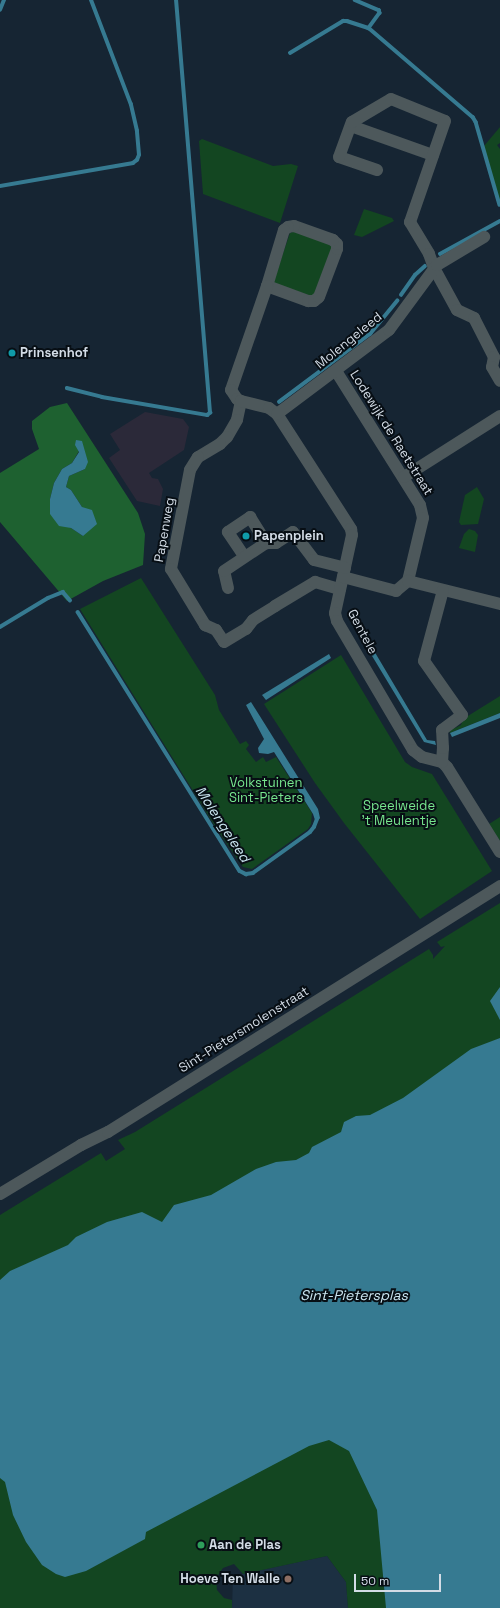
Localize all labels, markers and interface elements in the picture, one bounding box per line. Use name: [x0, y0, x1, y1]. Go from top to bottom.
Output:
street label: Molengeleed: [313, 309, 385, 373]
place label: Prinsenhof: [20, 345, 88, 361]
marker: Prinsenhof: [7, 348, 17, 358]
street label: Lodewijk de Raetstraat: [346, 368, 436, 498]
street label: Papenweg: [152, 496, 178, 564]
place label: Papenplein: [254, 528, 324, 544]
marker: Papenplein: [241, 531, 251, 541]
street label: Gentele: [344, 607, 380, 657]
park label: Volkstuinen Sint-Pieters: [229, 776, 303, 807]
water label: Molengeleed: [192, 783, 254, 865]
park label: Speelweide 't Meulentje: [361, 799, 437, 830]
street label: Sint-Pietersmolenstraat: [176, 984, 312, 1076]
water label: Sint-Pietersplas: [300, 1287, 408, 1303]
place label: Aan de Plas: [209, 1537, 281, 1553]
marker: Aan de Plas: [196, 1540, 206, 1550]
scale bar: [356, 1566, 443, 1592]
place label: Hoeve Ten Walle: [180, 1571, 280, 1587]
text: 50 m: [361, 1573, 389, 1589]
marker: Hoeve Ten Walle: [283, 1574, 293, 1584]

